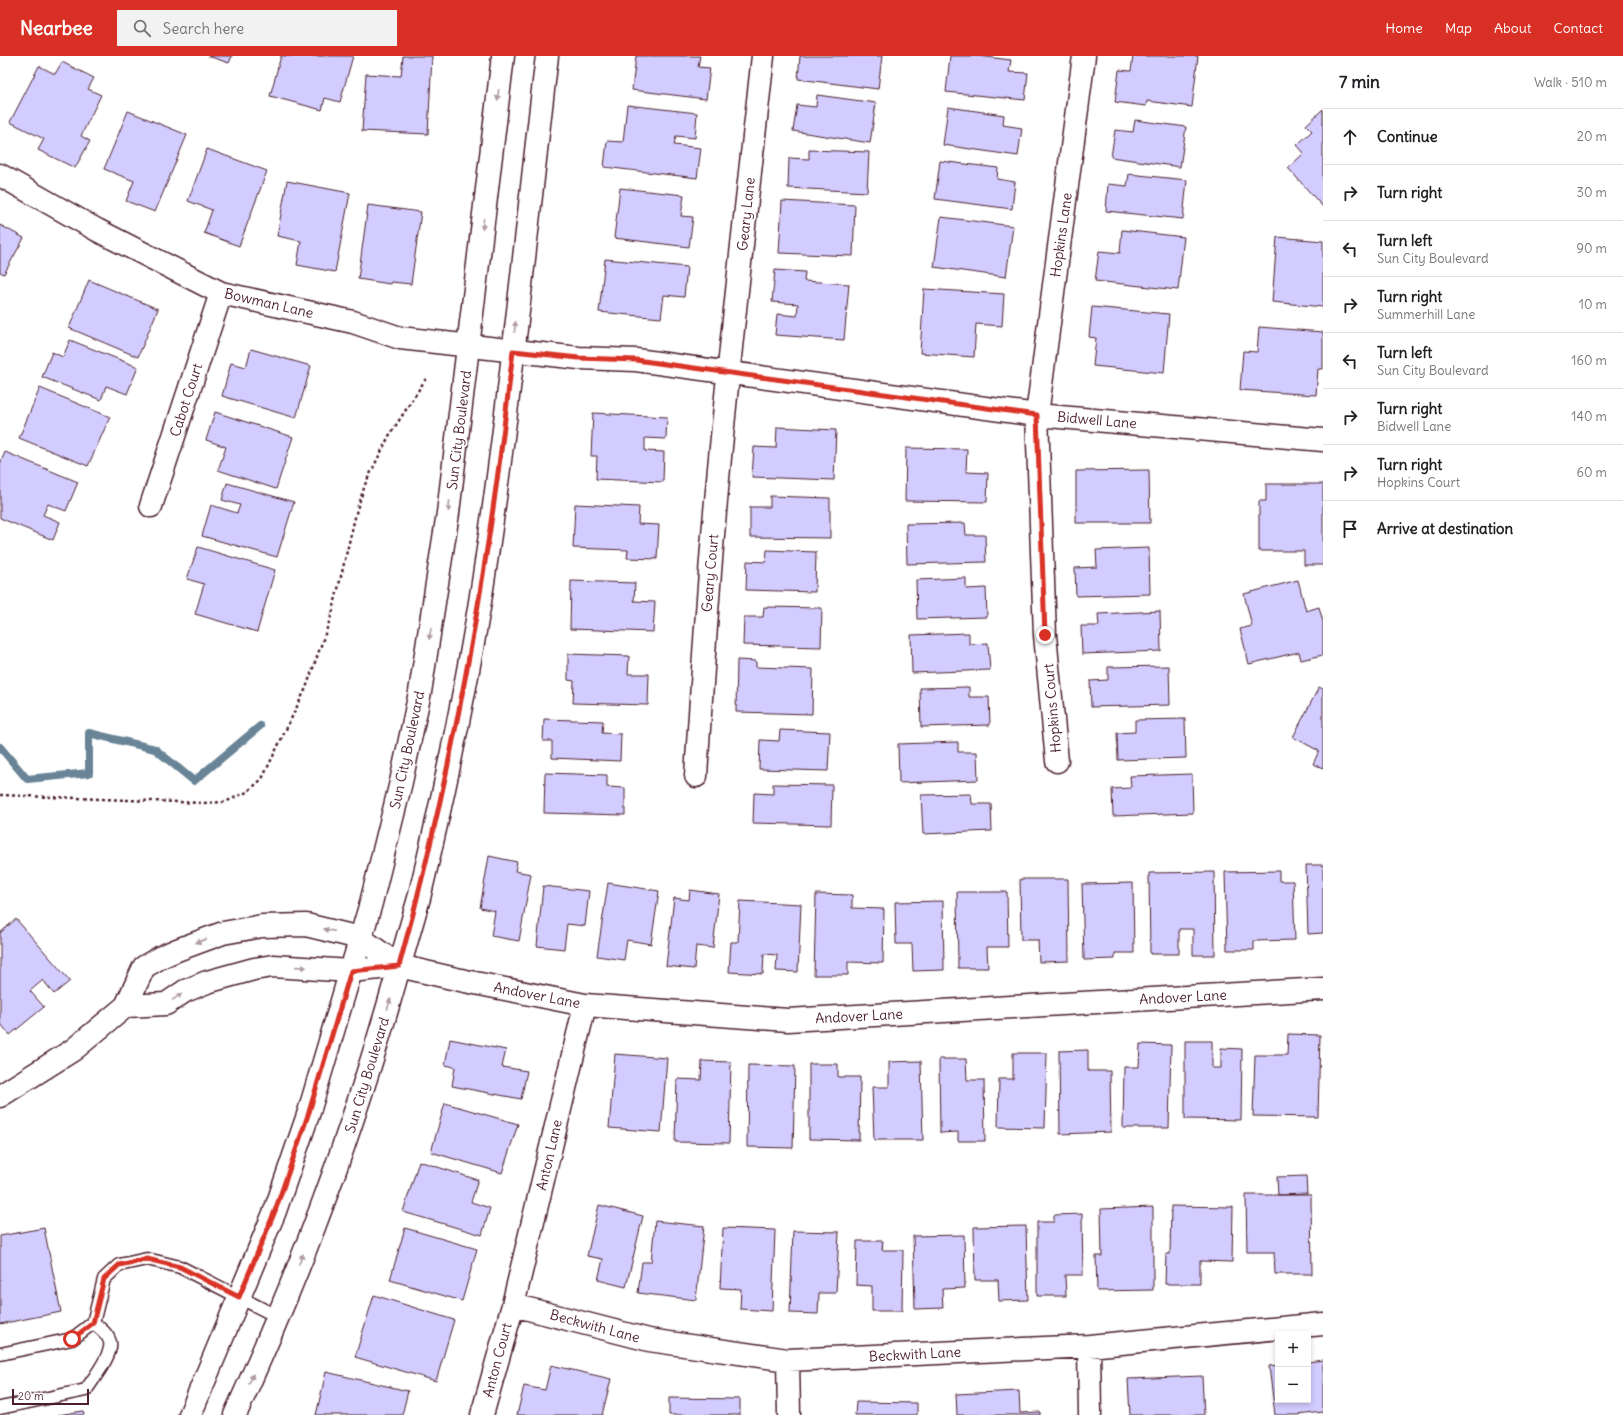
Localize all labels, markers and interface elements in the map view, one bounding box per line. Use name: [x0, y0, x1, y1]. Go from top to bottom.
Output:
search box: [117, 10, 397, 46]
text: Nearbee: [20, 16, 93, 40]
icon: search: [131, 17, 153, 39]
text: Search here: [163, 19, 244, 38]
text: Home: [1385, 19, 1423, 37]
text: Map: [1445, 19, 1472, 37]
text: About: [1494, 19, 1532, 37]
text: Contact: [1554, 19, 1603, 37]
text: 7 min: [1339, 71, 1380, 93]
text: Walk · 510 m: [1534, 74, 1607, 91]
one-way arrow: [495, 89, 501, 101]
icon: ahead: [1339, 126, 1361, 148]
text: Continue: [1377, 127, 1438, 146]
text: 20 m: [1577, 128, 1607, 145]
street label: Geary Lane: [733, 176, 759, 252]
icon: right: [1339, 182, 1361, 204]
text: Turn right: [1377, 183, 1442, 202]
text: 30 m: [1577, 184, 1607, 201]
street label: Hopkins Lane: [1046, 192, 1076, 278]
one-way arrow: [480, 218, 486, 230]
text: Turn left: [1377, 231, 1432, 250]
icon: left: [1339, 238, 1361, 260]
text: 90 m: [1576, 240, 1607, 257]
text: Sun City Boulevard: [1377, 250, 1489, 267]
street label: Bowman Lane: [223, 284, 315, 322]
text: Turn right: [1377, 287, 1442, 306]
icon: right: [1339, 294, 1361, 316]
text: 10 m: [1579, 296, 1607, 313]
text: Summerhill Lane: [1377, 306, 1475, 323]
one-way arrow: [512, 321, 519, 333]
text: Turn left: [1377, 343, 1432, 362]
icon: left: [1339, 350, 1361, 372]
text: 160 m: [1571, 352, 1607, 369]
street label: Cabot Court: [166, 361, 206, 439]
text: Sun City Boulevard: [1377, 362, 1489, 379]
street label: Sun City Boulevard: [443, 369, 475, 491]
text: Turn right: [1377, 399, 1442, 418]
icon: right: [1339, 406, 1361, 428]
street label: Bidwell Lane: [1056, 408, 1138, 432]
text: 140 m: [1571, 408, 1607, 425]
text: Bidwell Lane: [1377, 418, 1451, 435]
text: Turn right: [1377, 455, 1442, 474]
icon: right: [1339, 462, 1361, 484]
text: 60 m: [1576, 464, 1607, 481]
text: Hopkins Court: [1377, 474, 1460, 491]
one-way arrow: [446, 500, 453, 512]
icon: arrive: [1339, 518, 1361, 540]
text: Arrive at destination: [1377, 519, 1513, 538]
street label: Geary Court: [698, 533, 722, 613]
route end: [1036, 626, 1054, 644]
one-way arrow: [427, 628, 433, 640]
street label: Hopkins Court: [1039, 662, 1065, 753]
street label: Sun City Boulevard: [386, 689, 428, 811]
one-way arrow: [323, 927, 335, 933]
one-way arrow: [195, 938, 207, 944]
one-way arrow: [295, 964, 308, 970]
street label: Andover Lane: [492, 978, 582, 1012]
street label: Andover Lane: [1139, 986, 1227, 1008]
one-way arrow: [172, 993, 182, 1001]
one-way arrow: [386, 998, 392, 1010]
street label: Andover Lane: [815, 1005, 903, 1027]
street label: Sun City Boulevard: [341, 1015, 393, 1135]
street label: Anton Lane: [532, 1118, 566, 1192]
one-way arrow: [299, 1253, 305, 1265]
street label: Beckwith Lane: [548, 1305, 642, 1347]
street label: Anton Court: [478, 1320, 516, 1399]
route start: [63, 1330, 81, 1348]
map controls: [1275, 1331, 1311, 1403]
button: +: [1275, 1331, 1311, 1367]
street label: Beckwith Lane: [868, 1343, 962, 1365]
button: −: [1275, 1367, 1311, 1403]
one-way arrow: [248, 1374, 254, 1385]
scale bar: [12, 1387, 89, 1406]
text: 20 m: [18, 1389, 44, 1403]

